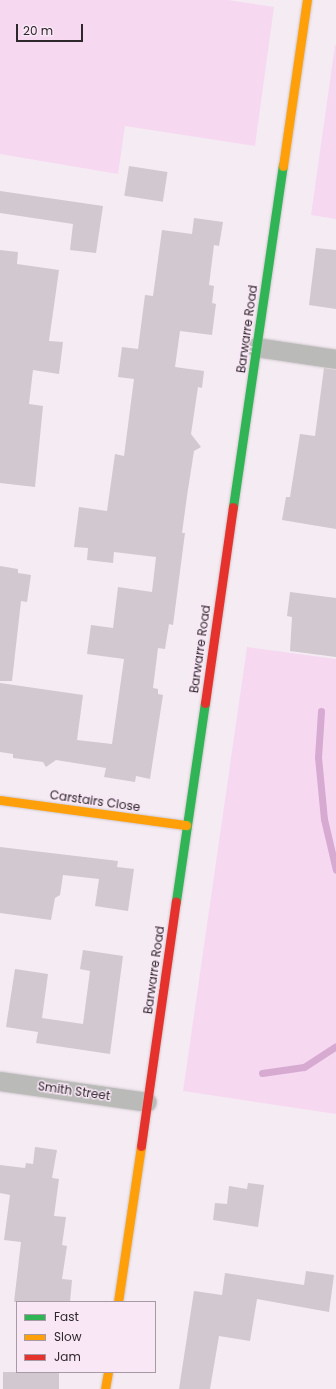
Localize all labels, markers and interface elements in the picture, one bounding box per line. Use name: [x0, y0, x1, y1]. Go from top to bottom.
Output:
scale bar: [18, 16, 85, 42]
text: 20 m: [23, 22, 53, 39]
street label: Barwarre Road: [234, 284, 260, 374]
street label: Barwarre Road: [187, 604, 213, 694]
street label: Carstairs Close: [49, 788, 141, 814]
street label: Barwarre Road: [141, 925, 167, 1015]
street label: Smith Street: [37, 1079, 111, 1103]
legend: [16, 1301, 156, 1373]
text: Fast: [54, 1308, 79, 1325]
text: Slow: [54, 1328, 82, 1345]
text: Jam: [54, 1348, 81, 1365]

